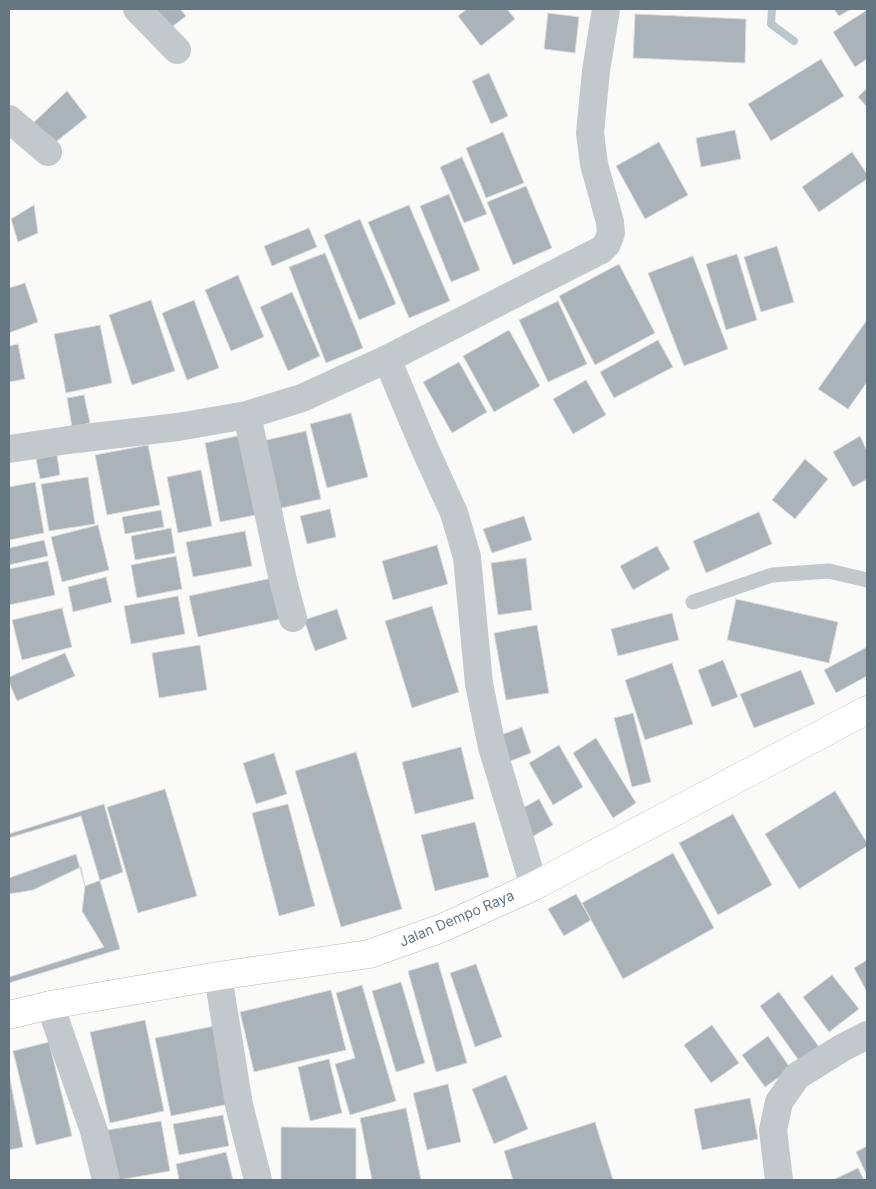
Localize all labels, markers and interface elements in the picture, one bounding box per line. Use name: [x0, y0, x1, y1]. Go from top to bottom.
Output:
street label: Jalan Dempo Raya: [397, 887, 517, 951]

